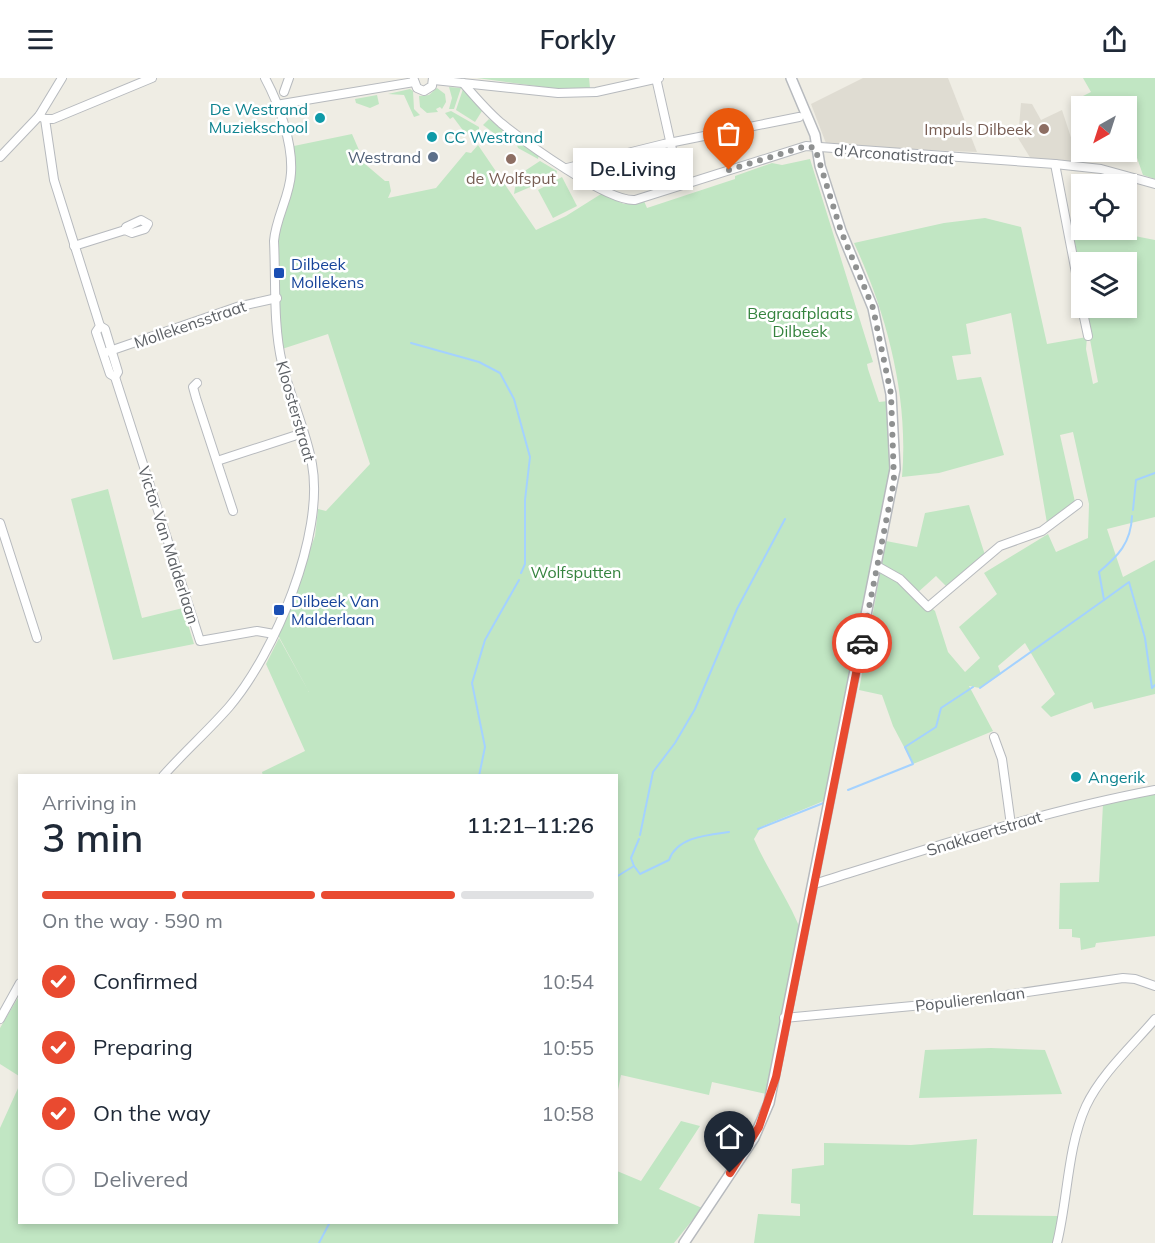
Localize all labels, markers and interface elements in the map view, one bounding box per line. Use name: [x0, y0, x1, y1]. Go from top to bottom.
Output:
text: Forkly: [539, 22, 616, 56]
icon: menu: [24, 23, 57, 56]
icon: share: [1098, 23, 1131, 56]
north arrow: [1071, 96, 1137, 162]
map controls: [1071, 96, 1137, 318]
place label: De Westrand Muziekschool: [209, 99, 308, 137]
pin: [703, 108, 754, 170]
marker: De Westrand Muziekschool: [313, 111, 327, 125]
icon: bag: [712, 117, 745, 150]
place label: Impuls Dilbeek: [924, 119, 1033, 139]
marker: Impuls Dilbeek: [1037, 122, 1051, 136]
place label: CC Westrand: [444, 127, 543, 147]
marker: CC Westrand: [425, 130, 439, 144]
street label: d'Arconatistraat: [834, 140, 955, 168]
place label: Westrand: [348, 147, 421, 167]
callout: De.Living: [573, 149, 693, 191]
marker: Westrand: [426, 150, 440, 164]
marker: de Wolfsput: [504, 152, 518, 166]
text: De.Living: [590, 156, 676, 181]
place label: de Wolfsput: [466, 168, 556, 188]
button: locate: [1071, 174, 1137, 240]
button: layers: [1071, 252, 1137, 318]
place label: Dilbeek Mollekens: [291, 254, 364, 292]
marker: Dilbeek Mollekens: [272, 266, 286, 280]
street label: Mollekensstraat: [131, 295, 249, 353]
park label: Begraafplaats Dilbeek: [747, 303, 853, 341]
street label: Kloosterstraat: [272, 358, 320, 464]
street label: Victor Van Malderlaan: [134, 464, 204, 626]
park label: Wolfsputten: [531, 562, 621, 582]
place label: Dilbeek Van Malderlaan: [291, 591, 379, 629]
marker: Dilbeek Van Malderlaan: [272, 603, 286, 617]
courier: [832, 613, 892, 673]
icon: car: [846, 627, 879, 660]
place label: Angerik: [1088, 767, 1146, 787]
marker: Angerik: [1069, 770, 1083, 784]
text: Arriving in: [42, 790, 137, 815]
street label: Snakkaertstraat: [924, 806, 1044, 860]
text: 11:21–11:26: [467, 811, 594, 839]
text: 3 min: [42, 813, 143, 862]
text: On the way · 590 m: [42, 908, 223, 933]
icon: check: [42, 965, 75, 998]
text: Confirmed: [93, 967, 198, 995]
text: 10:54: [541, 969, 594, 994]
street label: Populierenlaan: [914, 982, 1026, 1016]
icon: check: [42, 1031, 75, 1064]
text: Preparing: [93, 1033, 193, 1061]
text: 10:55: [541, 1035, 594, 1060]
icon: check: [42, 1097, 75, 1130]
text: On the way: [93, 1099, 211, 1127]
text: 10:58: [541, 1101, 594, 1126]
pin: [704, 1111, 755, 1173]
icon: home: [713, 1120, 746, 1153]
text: Delivered: [93, 1165, 188, 1193]

